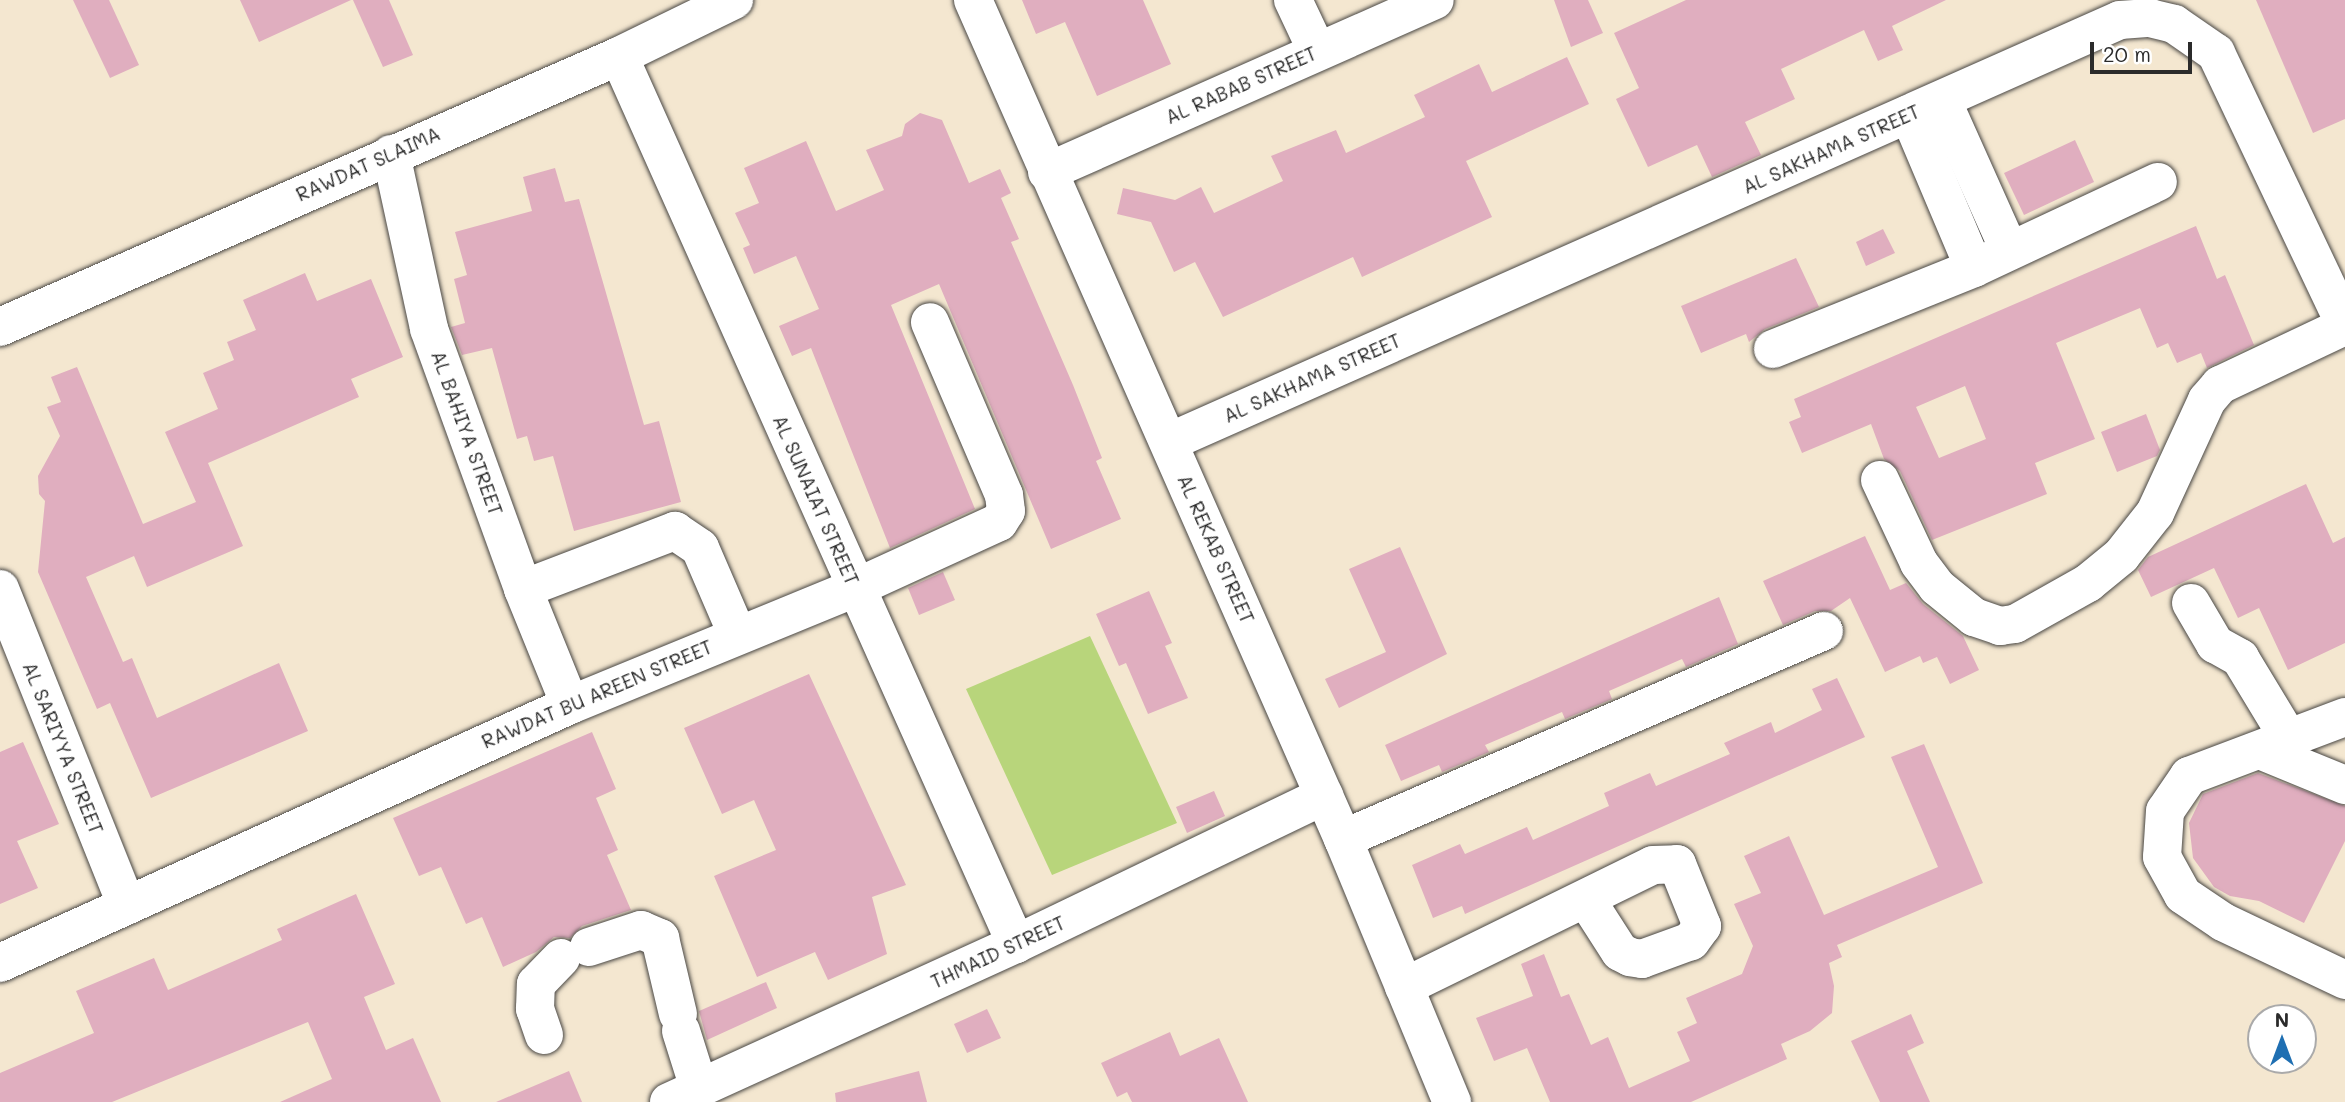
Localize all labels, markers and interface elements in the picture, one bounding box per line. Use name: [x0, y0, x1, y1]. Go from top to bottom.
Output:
scale bar: [2093, 28, 2194, 72]
text: 20 m: [2103, 40, 2151, 67]
street label: AL RABAB STREET: [1162, 41, 1320, 129]
street label: AL SAKHAMA STREET: [1739, 100, 1923, 198]
street label: RAWDAT SLAIMA: [292, 122, 444, 206]
street label: AL SAKHAMA STREET: [1220, 329, 1404, 427]
street label: AL BAHIYA STREET: [427, 348, 507, 518]
street label: AL SUNAIAT STREET: [768, 411, 864, 589]
street label: AL REKAB STREET: [1173, 471, 1259, 627]
street label: RAWDAT BU AREEN STREET: [478, 635, 716, 753]
street label: AL SARIYYA STREET: [18, 659, 108, 837]
street label: THMAID STREET: [927, 911, 1069, 993]
north arrow: [2247, 1004, 2317, 1074]
text: N: [2275, 1007, 2289, 1032]

